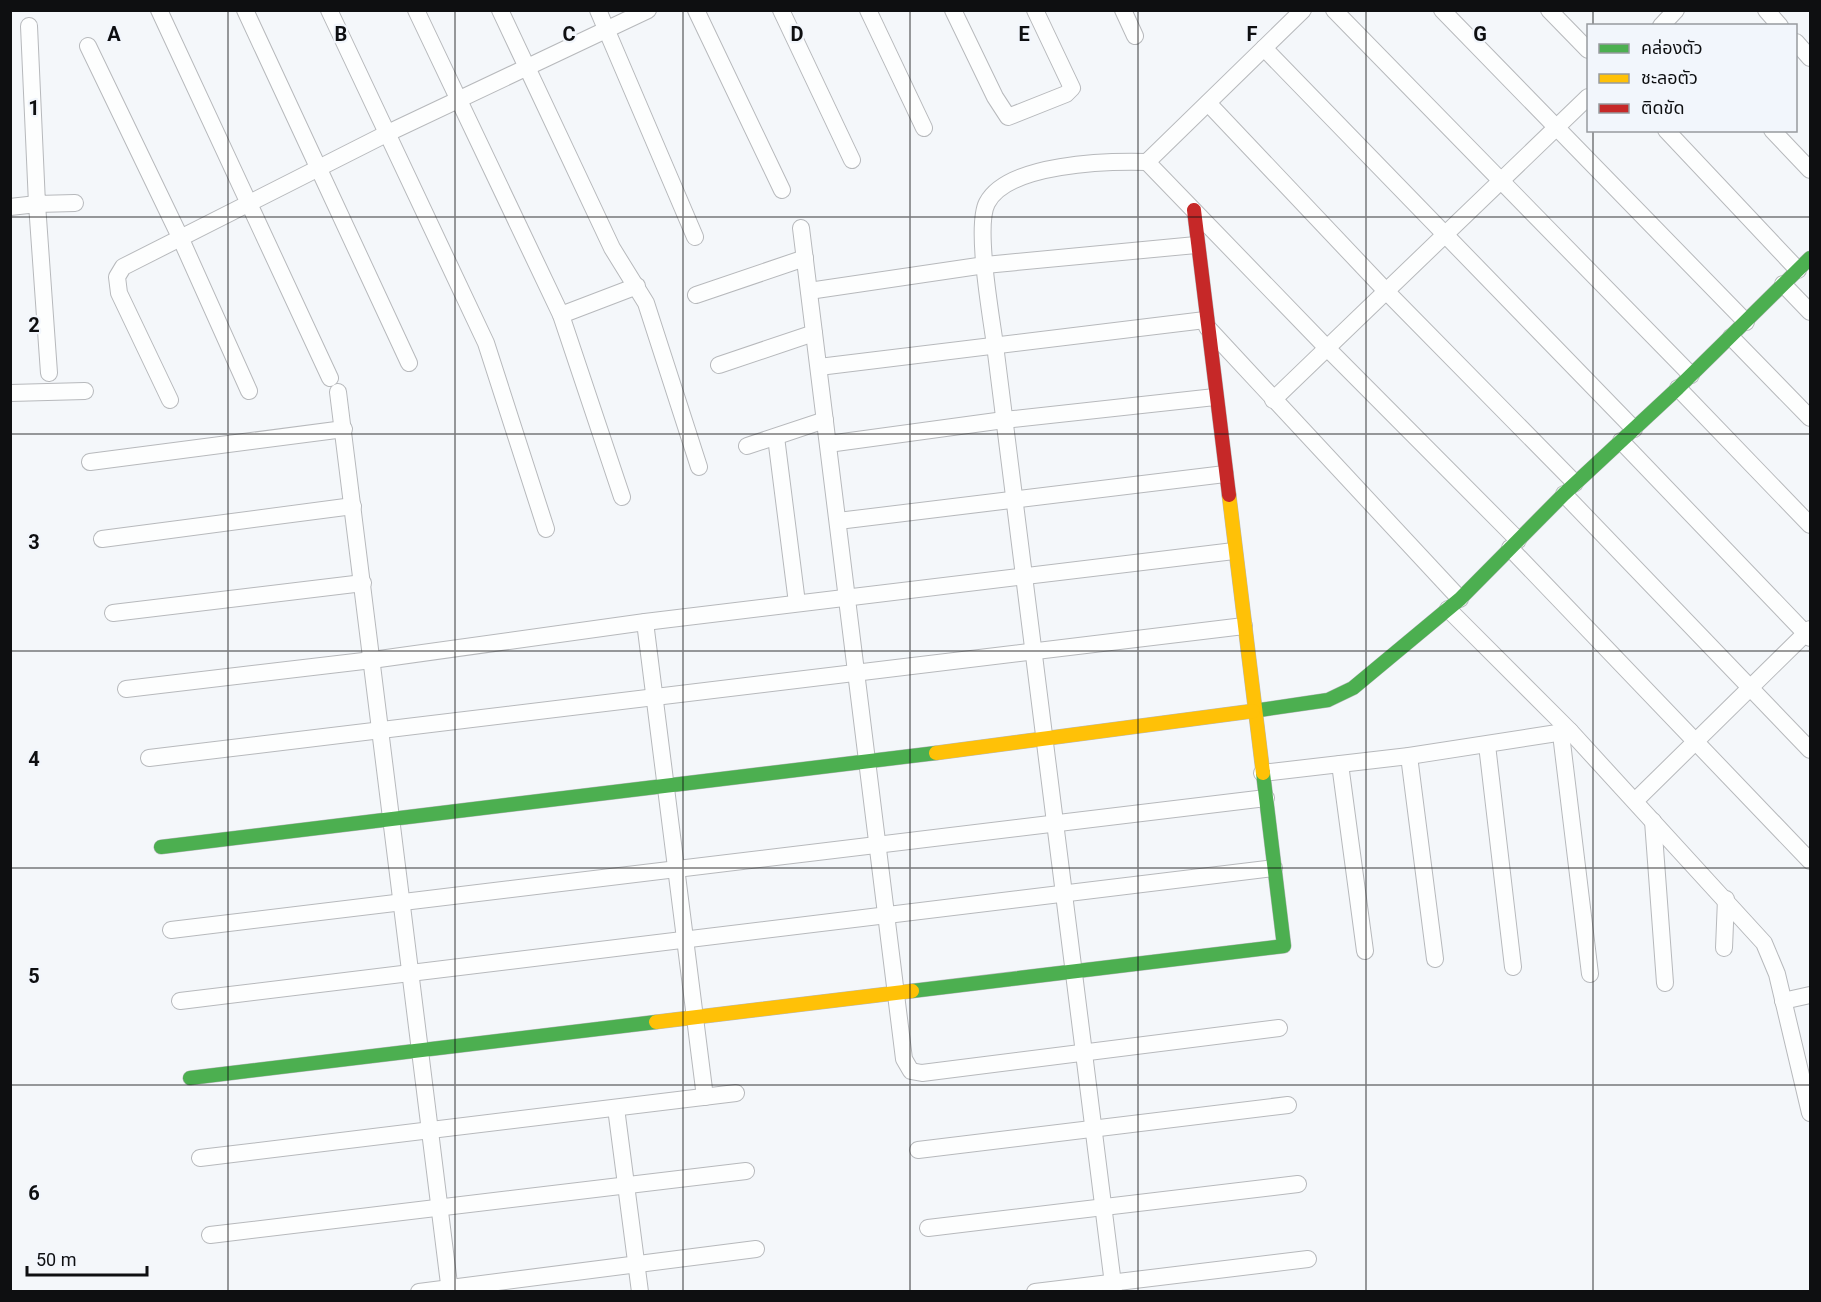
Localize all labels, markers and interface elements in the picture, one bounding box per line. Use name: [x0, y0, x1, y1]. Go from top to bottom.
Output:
text: A: [107, 22, 121, 46]
text: B: [335, 22, 347, 46]
text: C: [562, 22, 576, 46]
text: D: [791, 22, 804, 46]
text: E: [1018, 22, 1030, 46]
text: F: [1247, 22, 1258, 46]
text: G: [1473, 22, 1487, 46]
legend: [1587, 24, 1797, 132]
text: คล่องตัว: [1641, 37, 1703, 58]
text: ชะลอตัว: [1641, 67, 1698, 88]
text: 1: [28, 96, 40, 120]
text: ติดขัด: [1641, 97, 1684, 118]
text: 2: [28, 313, 40, 337]
text: 3: [28, 530, 40, 554]
text: 4: [28, 747, 40, 771]
text: 5: [28, 964, 40, 988]
text: 6: [28, 1181, 40, 1205]
scale bar: [27, 1239, 147, 1277]
text: 50 m: [36, 1249, 76, 1270]

